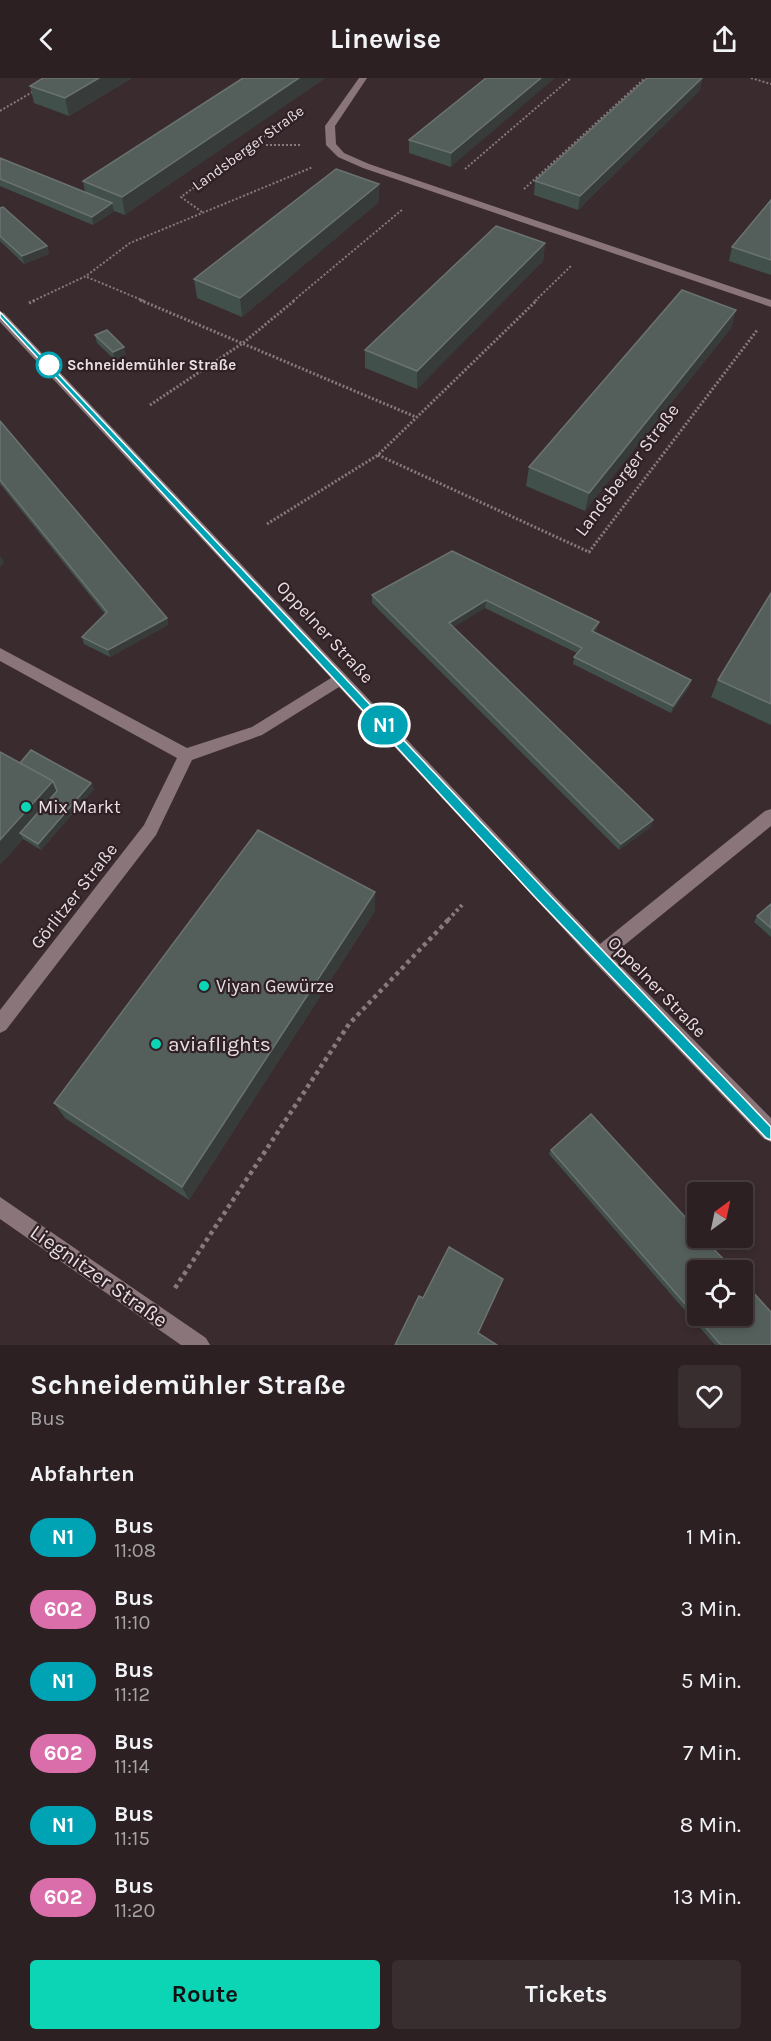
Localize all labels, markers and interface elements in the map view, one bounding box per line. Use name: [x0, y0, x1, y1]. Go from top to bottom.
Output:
icon: back: [30, 23, 63, 56]
text: Linewise: [330, 23, 441, 55]
icon: share: [708, 23, 741, 56]
street label: Landsberger Straße: [189, 102, 307, 194]
marker: Schneidemühler Straße: [36, 352, 62, 378]
place label: Schneidemühler Straße: [67, 356, 236, 374]
street label: Landsberger Straße: [570, 399, 684, 541]
street label: Oppelner Straße: [272, 576, 378, 688]
line badge: N1: [357, 706, 411, 744]
text: N1: [373, 713, 395, 737]
place label: Mix Markt: [38, 796, 121, 818]
marker: Mix Markt: [19, 800, 33, 814]
street label: Görlitzer Straße: [26, 839, 122, 953]
street label: Oppelner Straße: [603, 932, 711, 1042]
place label: Viyan Gewürze: [216, 975, 334, 997]
marker: Viyan Gewürze: [197, 979, 211, 993]
place label: aviaflights: [168, 1032, 271, 1056]
marker: aviaflights: [149, 1037, 163, 1051]
north arrow: [687, 1182, 753, 1248]
map controls: [687, 1182, 753, 1326]
street label: Liegnitzer Straße: [26, 1220, 172, 1332]
button: locate: [687, 1260, 753, 1326]
button: heart: [678, 1365, 741, 1428]
text: Schneidemühler Straße: [30, 1368, 346, 1401]
text: Bus: [30, 1407, 65, 1430]
text: Abfahrten: [30, 1461, 135, 1487]
text: Bus: [114, 1513, 154, 1539]
text: 1 Min.: [686, 1524, 741, 1550]
text: N1: [52, 1525, 74, 1549]
text: 11:08: [114, 1539, 156, 1562]
text: Bus: [114, 1585, 154, 1611]
text: 3 Min.: [680, 1596, 741, 1622]
text: 602: [44, 1597, 82, 1621]
text: 11:10: [114, 1611, 150, 1634]
text: Bus: [114, 1657, 154, 1683]
text: 5 Min.: [681, 1668, 741, 1694]
text: N1: [52, 1669, 74, 1693]
text: 11:12: [114, 1683, 150, 1706]
text: Bus: [114, 1729, 154, 1755]
text: 7 Min.: [683, 1740, 741, 1766]
text: 602: [44, 1741, 82, 1765]
text: 11:14: [114, 1755, 150, 1778]
text: Bus: [114, 1801, 154, 1827]
text: 8 Min.: [680, 1812, 741, 1838]
text: N1: [52, 1813, 74, 1837]
text: 11:15: [114, 1827, 150, 1850]
text: Bus: [114, 1873, 154, 1899]
text: 13 Min.: [673, 1884, 741, 1910]
text: 602: [44, 1885, 82, 1909]
text: 11:20: [114, 1899, 155, 1922]
button: Route: [30, 1960, 380, 2029]
button: Tickets: [392, 1960, 741, 2029]

